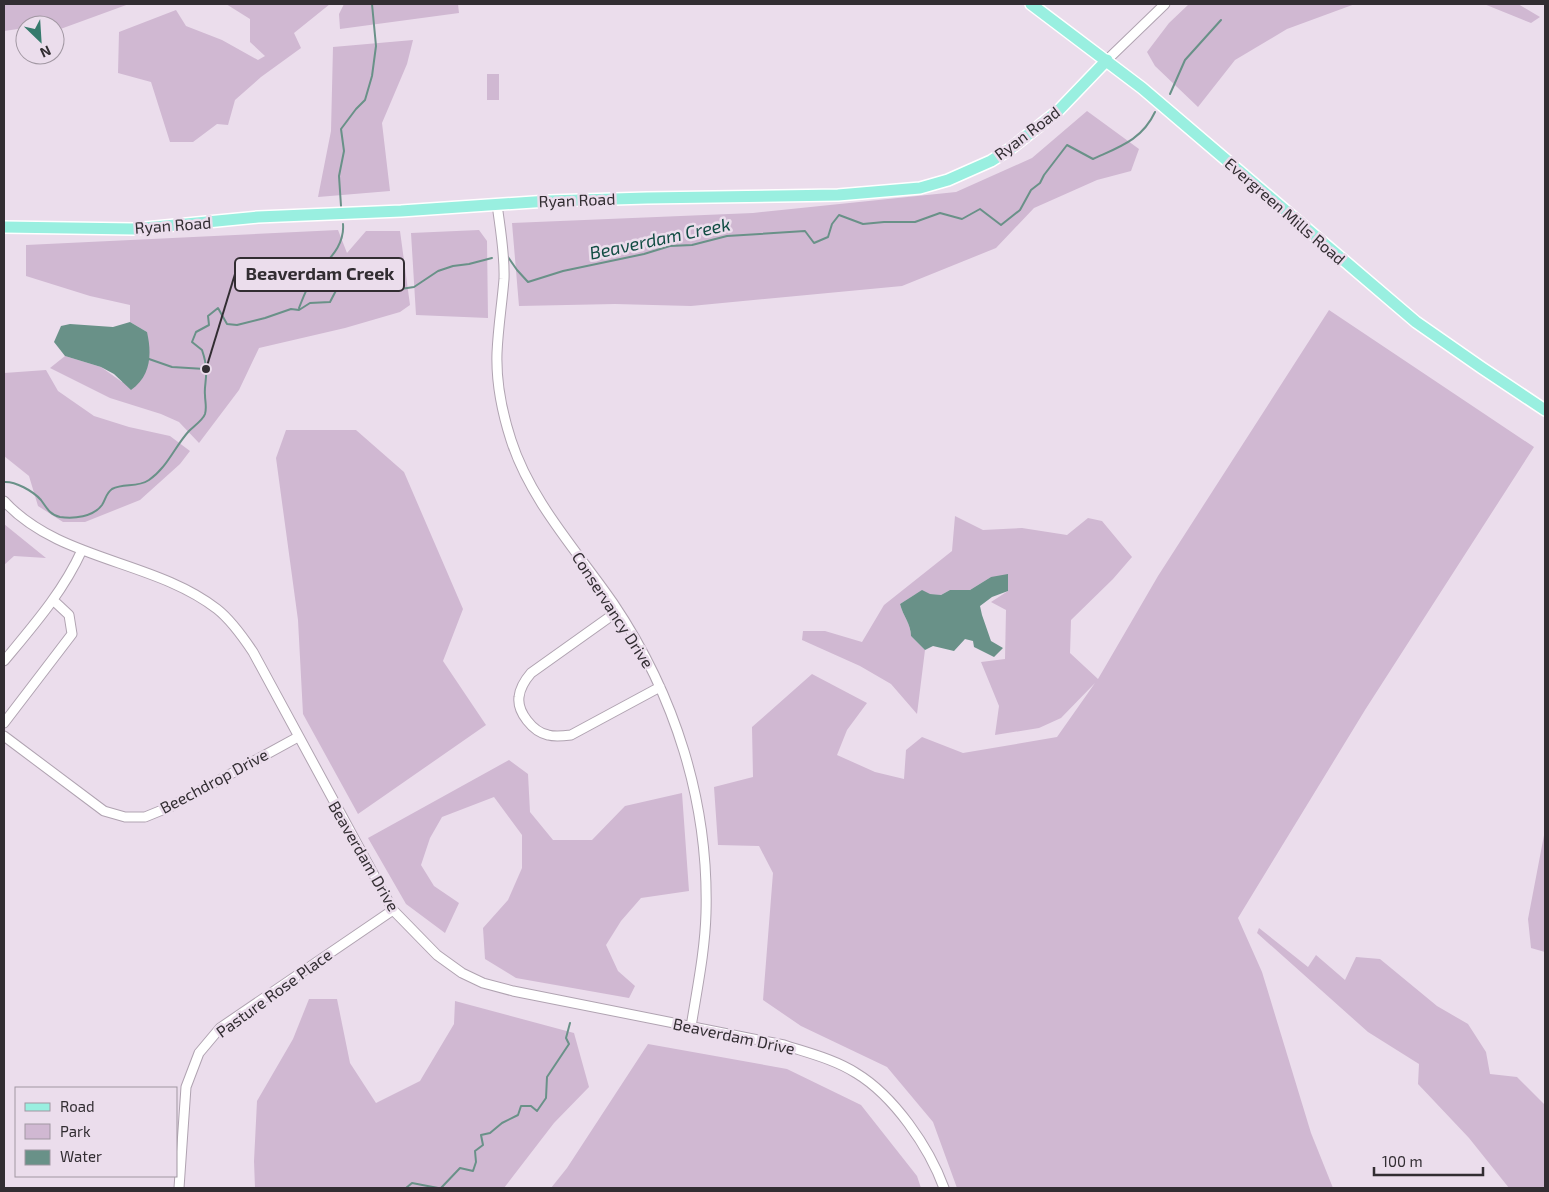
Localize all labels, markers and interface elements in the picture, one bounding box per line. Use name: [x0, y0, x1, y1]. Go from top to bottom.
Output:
north arrow: [15, 15, 65, 65]
text: N: [38, 42, 54, 62]
street label: Ryan Road: [990, 102, 1063, 163]
street label: Evergreen Mills Road: [1221, 153, 1349, 268]
street label: Ryan Road: [538, 189, 616, 210]
street label: Ryan Road: [134, 212, 212, 237]
water label: Beaverdam Creek: [587, 212, 732, 264]
callout: Beaverdam Creek: [235, 258, 404, 291]
text: Beaverdam Creek: [246, 262, 394, 284]
street label: Conservancy Drive: [569, 548, 658, 671]
street label: Beechdrop Drive: [157, 744, 271, 817]
street label: Beaverdam Drive: [325, 797, 404, 914]
street label: Pasture Rose Place: [212, 944, 335, 1041]
street label: Beaverdam Drive: [671, 1013, 797, 1058]
legend: [15, 1087, 178, 1177]
text: Road: [60, 1097, 95, 1115]
text: Park: [60, 1122, 91, 1140]
scale bar: [1374, 1144, 1483, 1176]
text: Water: [60, 1147, 102, 1165]
text: 100 m: [1382, 1152, 1423, 1170]

